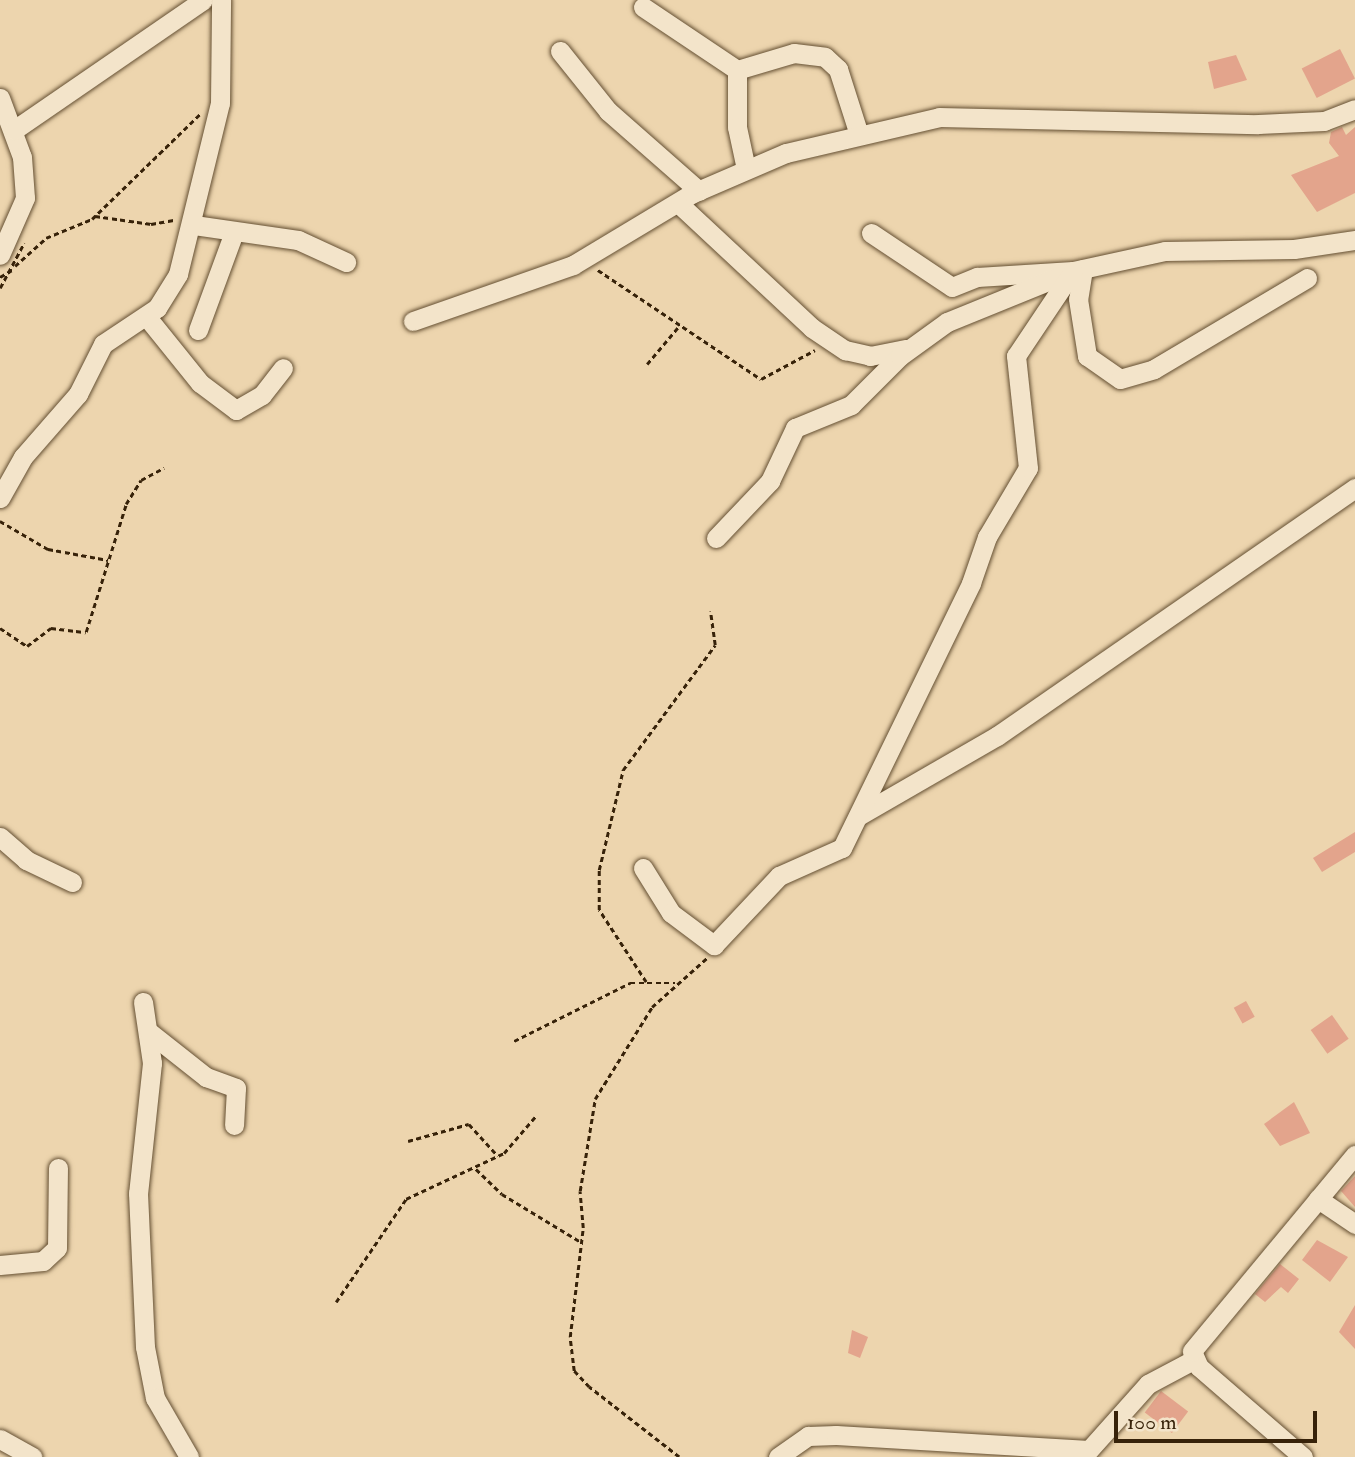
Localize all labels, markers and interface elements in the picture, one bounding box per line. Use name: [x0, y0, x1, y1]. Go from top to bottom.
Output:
scale bar: [1117, 1398, 1320, 1442]
text: 100 m: [1127, 1409, 1177, 1436]

